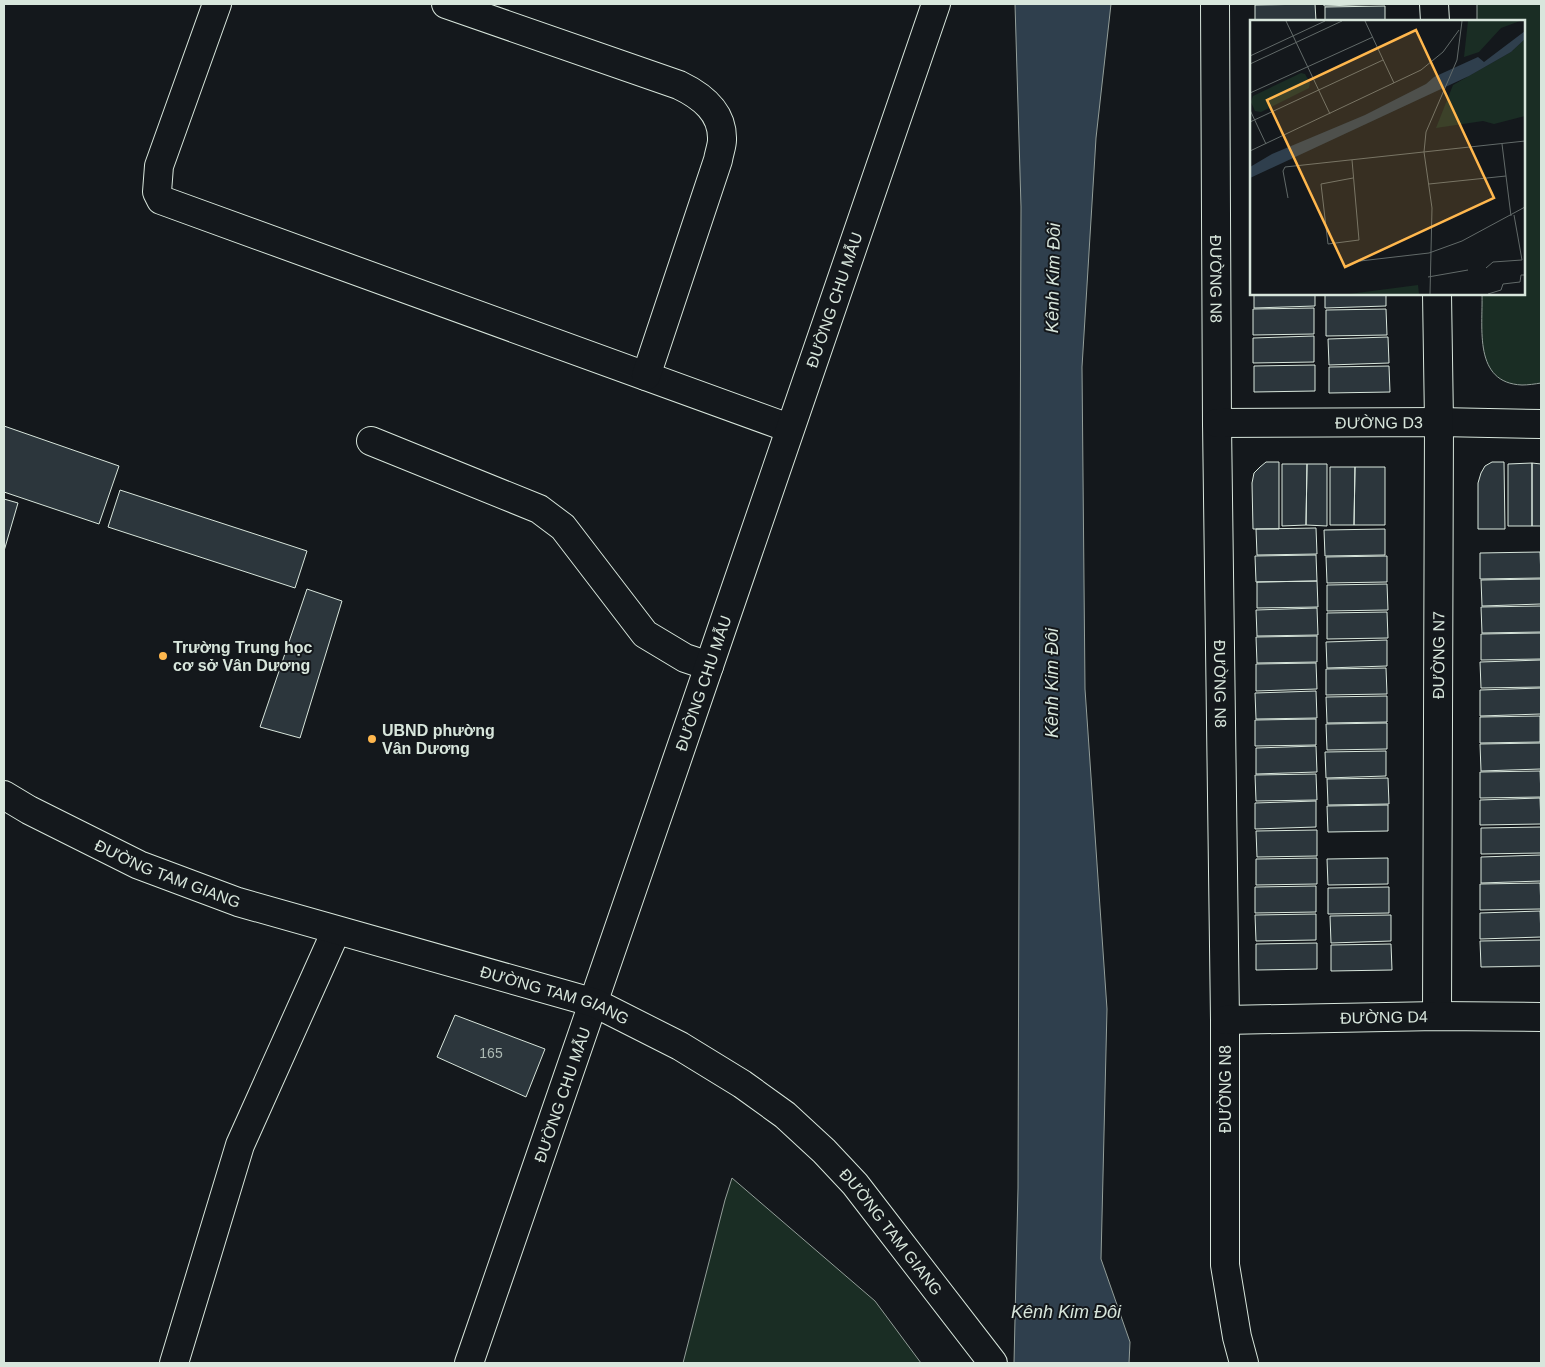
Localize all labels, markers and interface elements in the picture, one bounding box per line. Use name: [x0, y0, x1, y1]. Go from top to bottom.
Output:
inset map: [1250, 20, 1525, 295]
water label: Kênh Kim Đôi: [1042, 222, 1064, 333]
street label: ĐƯỜNG CHU MẪU: [803, 230, 866, 370]
street label: ĐƯỜNG N8: [1207, 235, 1225, 323]
street label: ĐƯỜNG D3: [1335, 413, 1423, 431]
street label: ĐƯỜNG N7: [1429, 611, 1447, 699]
street label: ĐƯỜNG CHU MẪU: [672, 613, 734, 753]
water label: Kênh Kim Đôi: [1042, 627, 1062, 738]
place label: Trường Trung học cơ sở Vân Dương: [173, 639, 313, 674]
street label: ĐƯỜNG N8: [1211, 640, 1229, 728]
marker: Trường Trung học cơ sở Vân Dương: [157, 650, 169, 662]
place label: UBND phường Vân Dương: [382, 722, 495, 757]
marker: UBND phường Vân Dương: [366, 733, 378, 745]
street label: ĐƯỜNG TAM GIANG: [92, 836, 243, 911]
street label: ĐƯỜNG TAM GIANG: [478, 963, 632, 1028]
street label: ĐƯỜNG D4: [1340, 1008, 1428, 1027]
street label: ĐƯỜNG CHU MẪU: [531, 1025, 594, 1165]
house number: 165: [479, 1045, 503, 1061]
street label: ĐƯỜNG N8: [1216, 1045, 1234, 1133]
street label: ĐƯỜNG TAM GIANG: [836, 1165, 945, 1299]
water label: Kênh Kim Đôi: [1011, 1302, 1122, 1322]

